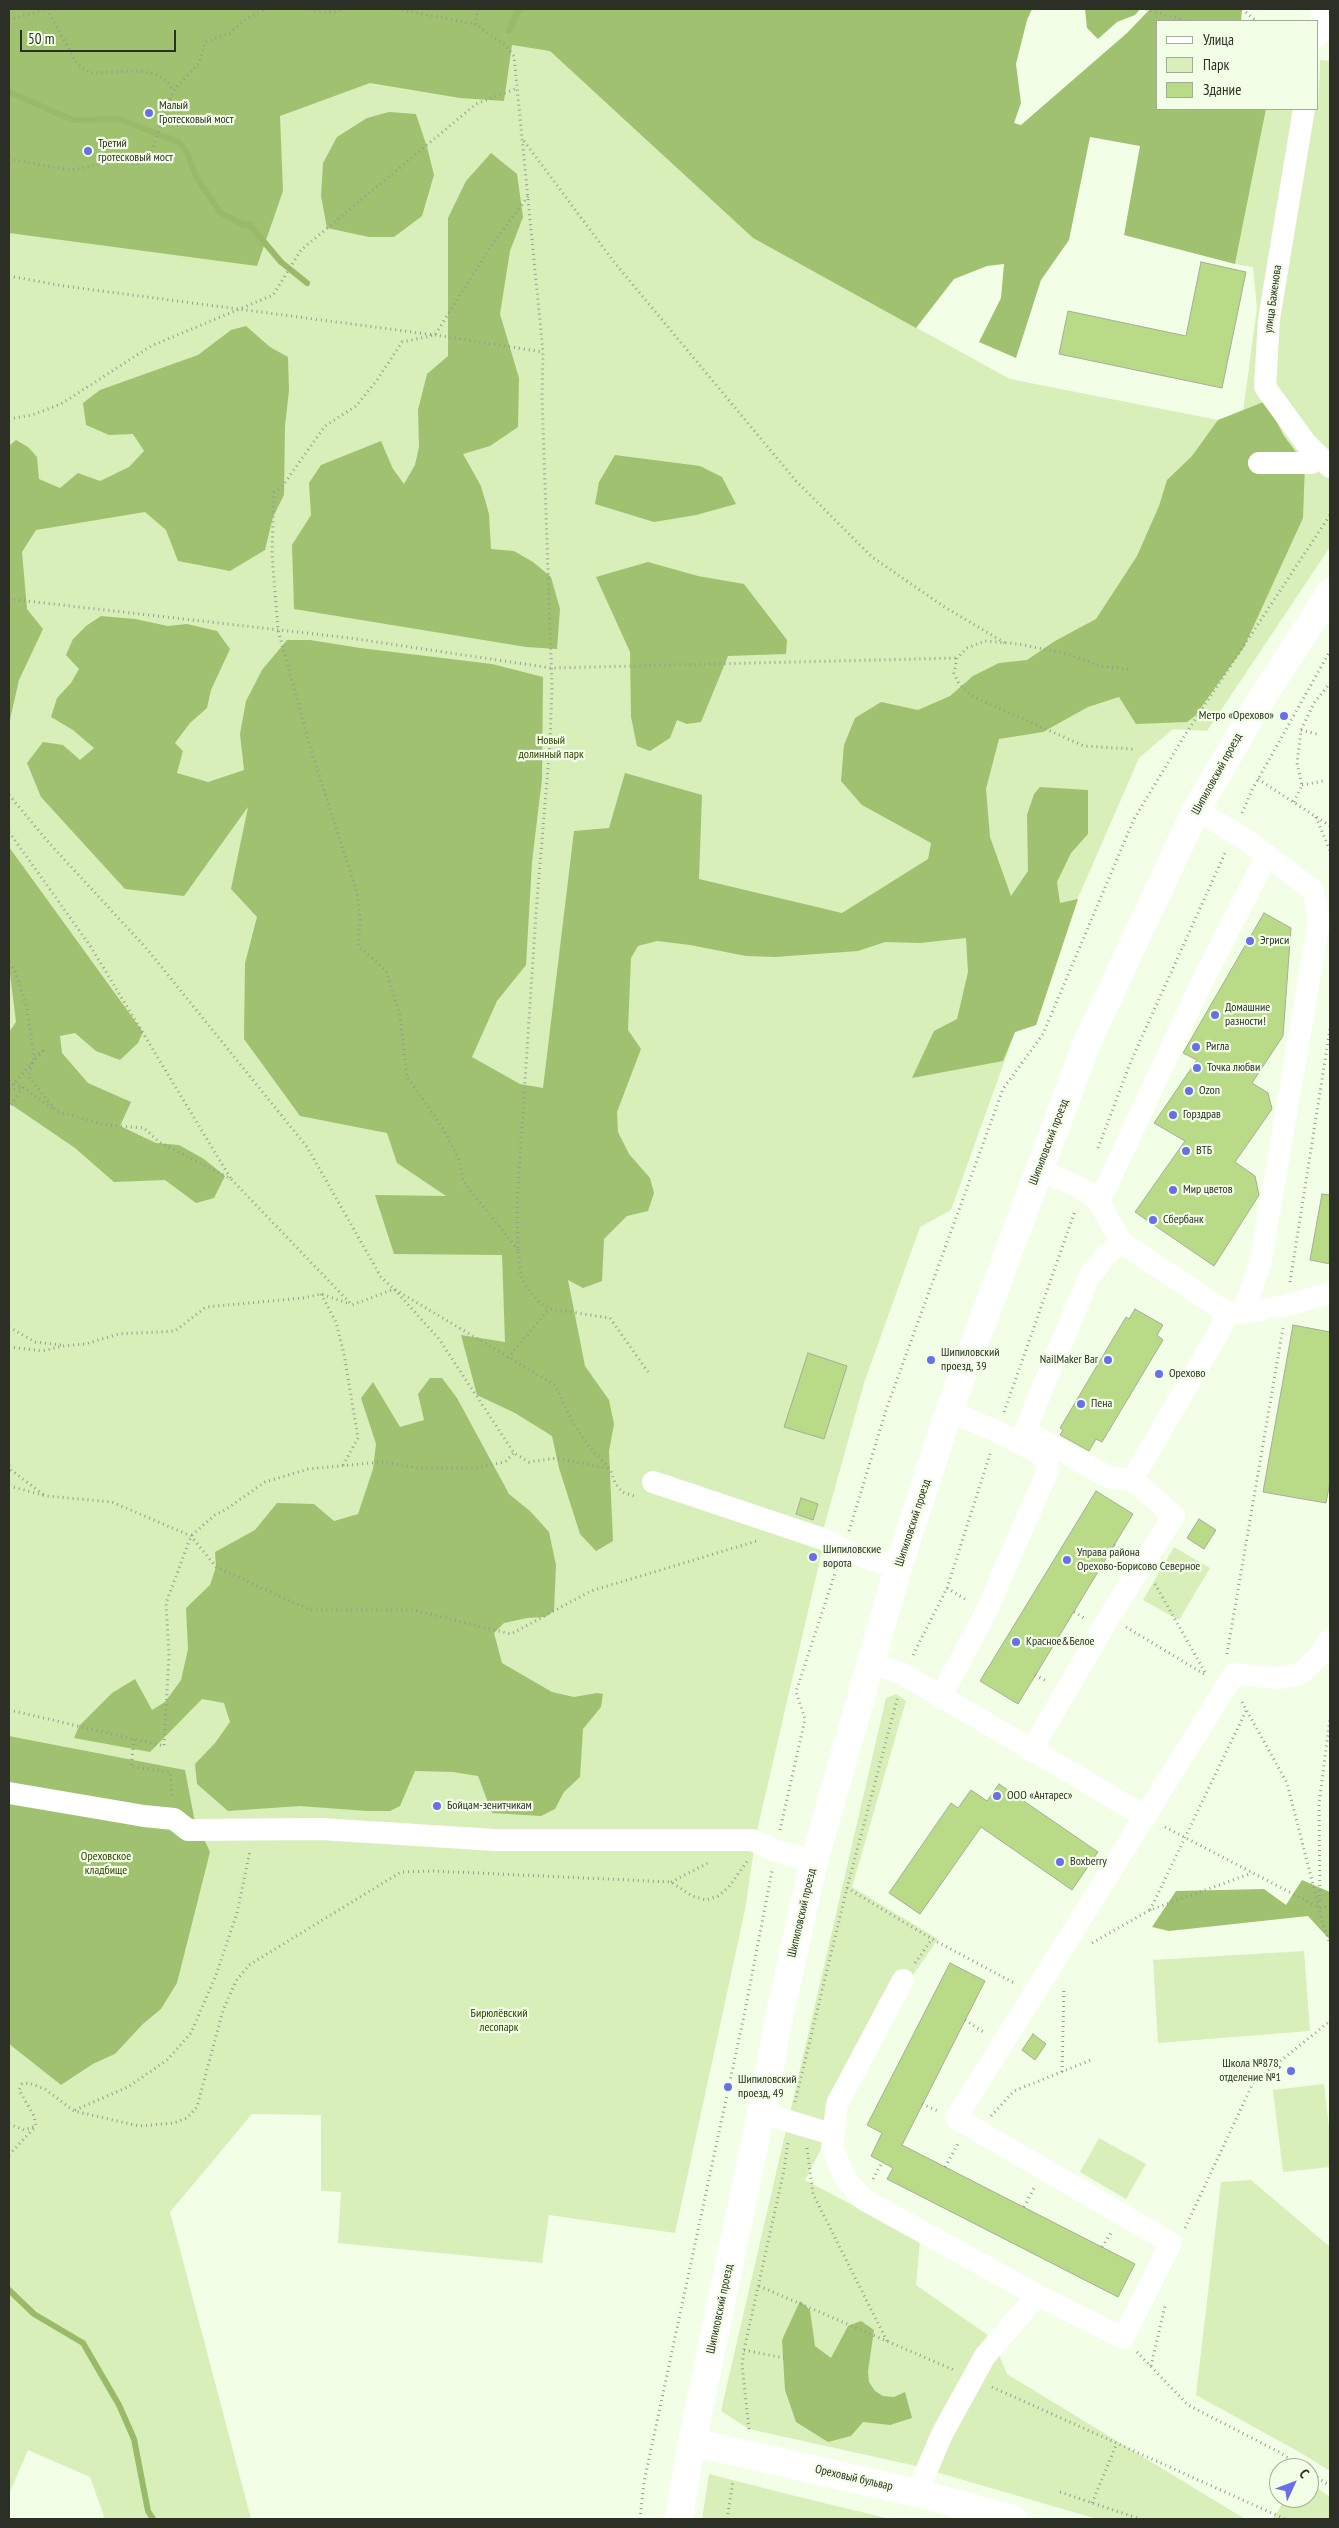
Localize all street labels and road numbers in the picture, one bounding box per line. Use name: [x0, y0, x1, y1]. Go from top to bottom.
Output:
street label: улица Баженова: [1261, 264, 1285, 334]
street label: Шипиловский проезд: [1189, 731, 1245, 817]
street label: Шипиловский проезд: [1026, 1097, 1072, 1187]
street label: Шипиловский проезд: [892, 1478, 934, 1568]
street label: Шипиловский проезд: [785, 1867, 819, 1959]
street label: Шипиловский проезд: [703, 2263, 737, 2355]
street label: Ореховый бульвар: [814, 2462, 894, 2494]

